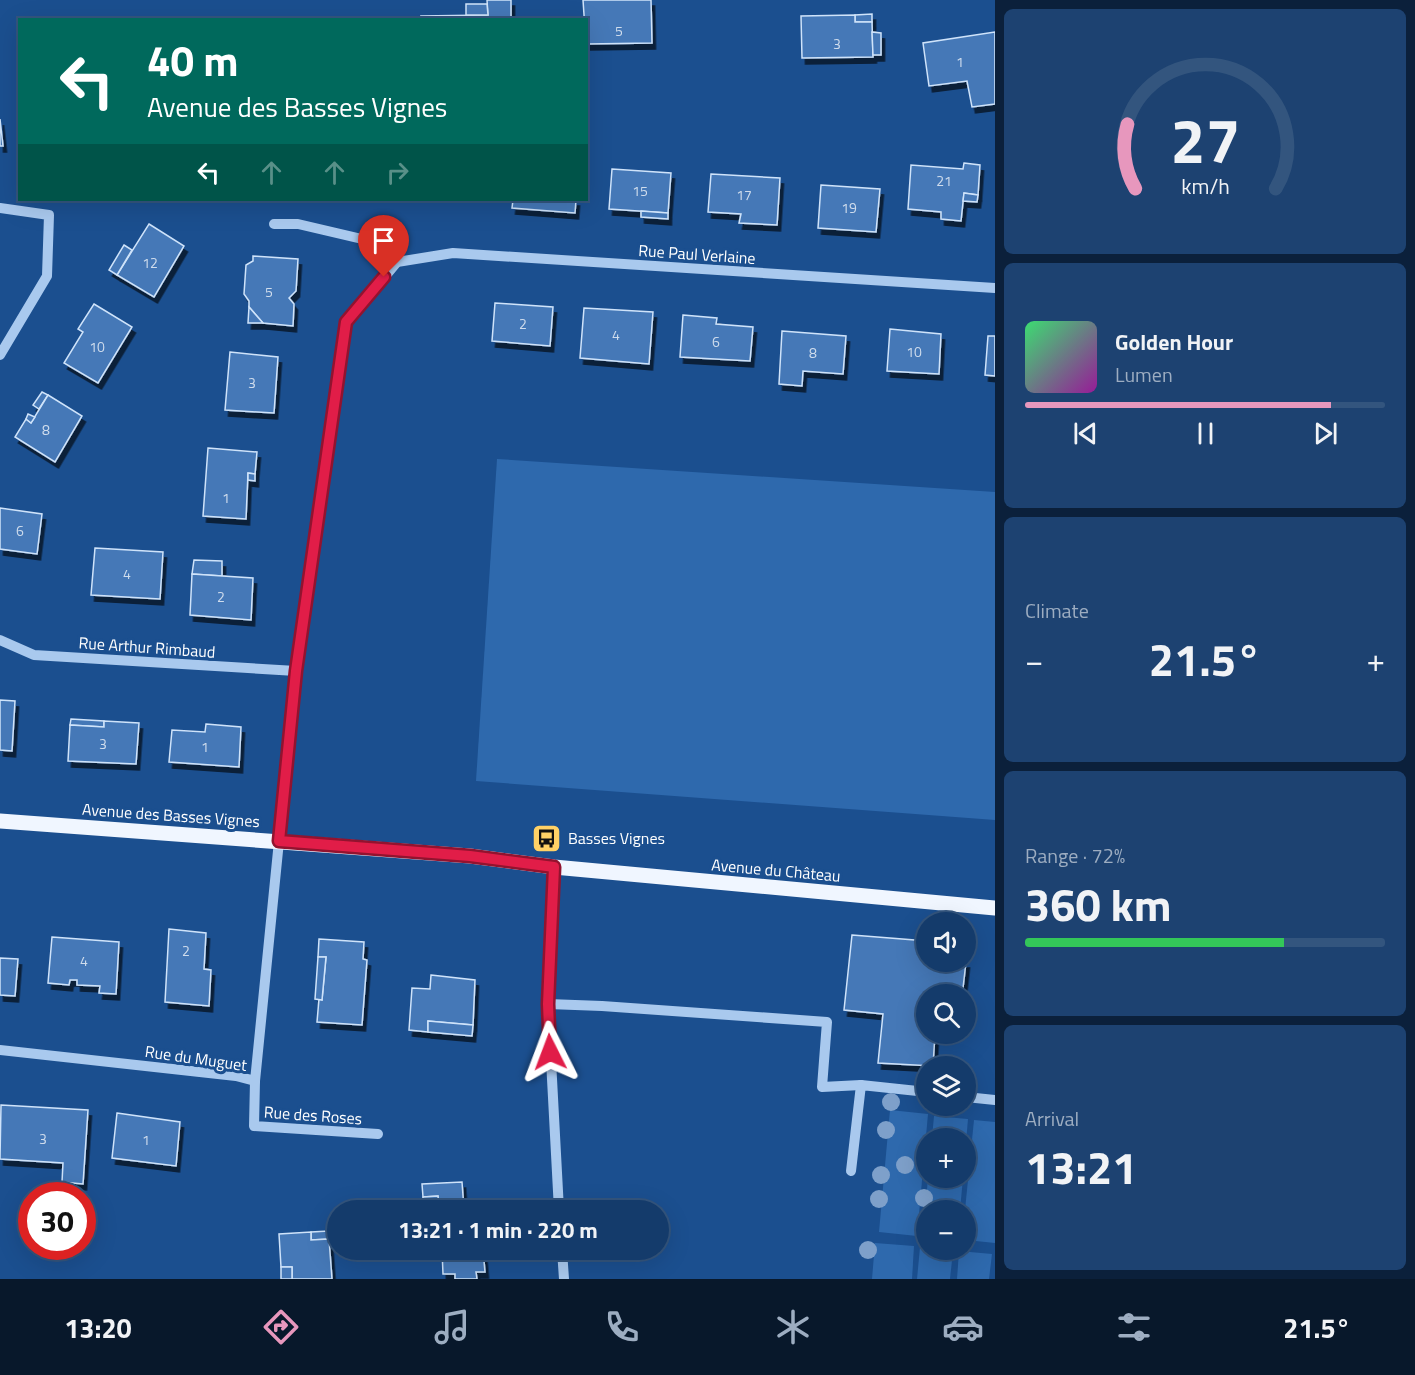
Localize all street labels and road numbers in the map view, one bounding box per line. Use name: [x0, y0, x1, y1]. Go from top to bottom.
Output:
street label: Rue Paul Verlaine: [638, 238, 756, 270]
street label: Rue Arthur Rimbaud: [78, 630, 216, 664]
street label: Avenue des Basses Vignes: [81, 797, 261, 833]
street label: Avenue du Château: [710, 852, 842, 888]
street label: Rue du Muguet: [143, 1039, 249, 1077]
street label: Rue des Roses: [263, 1100, 363, 1130]

